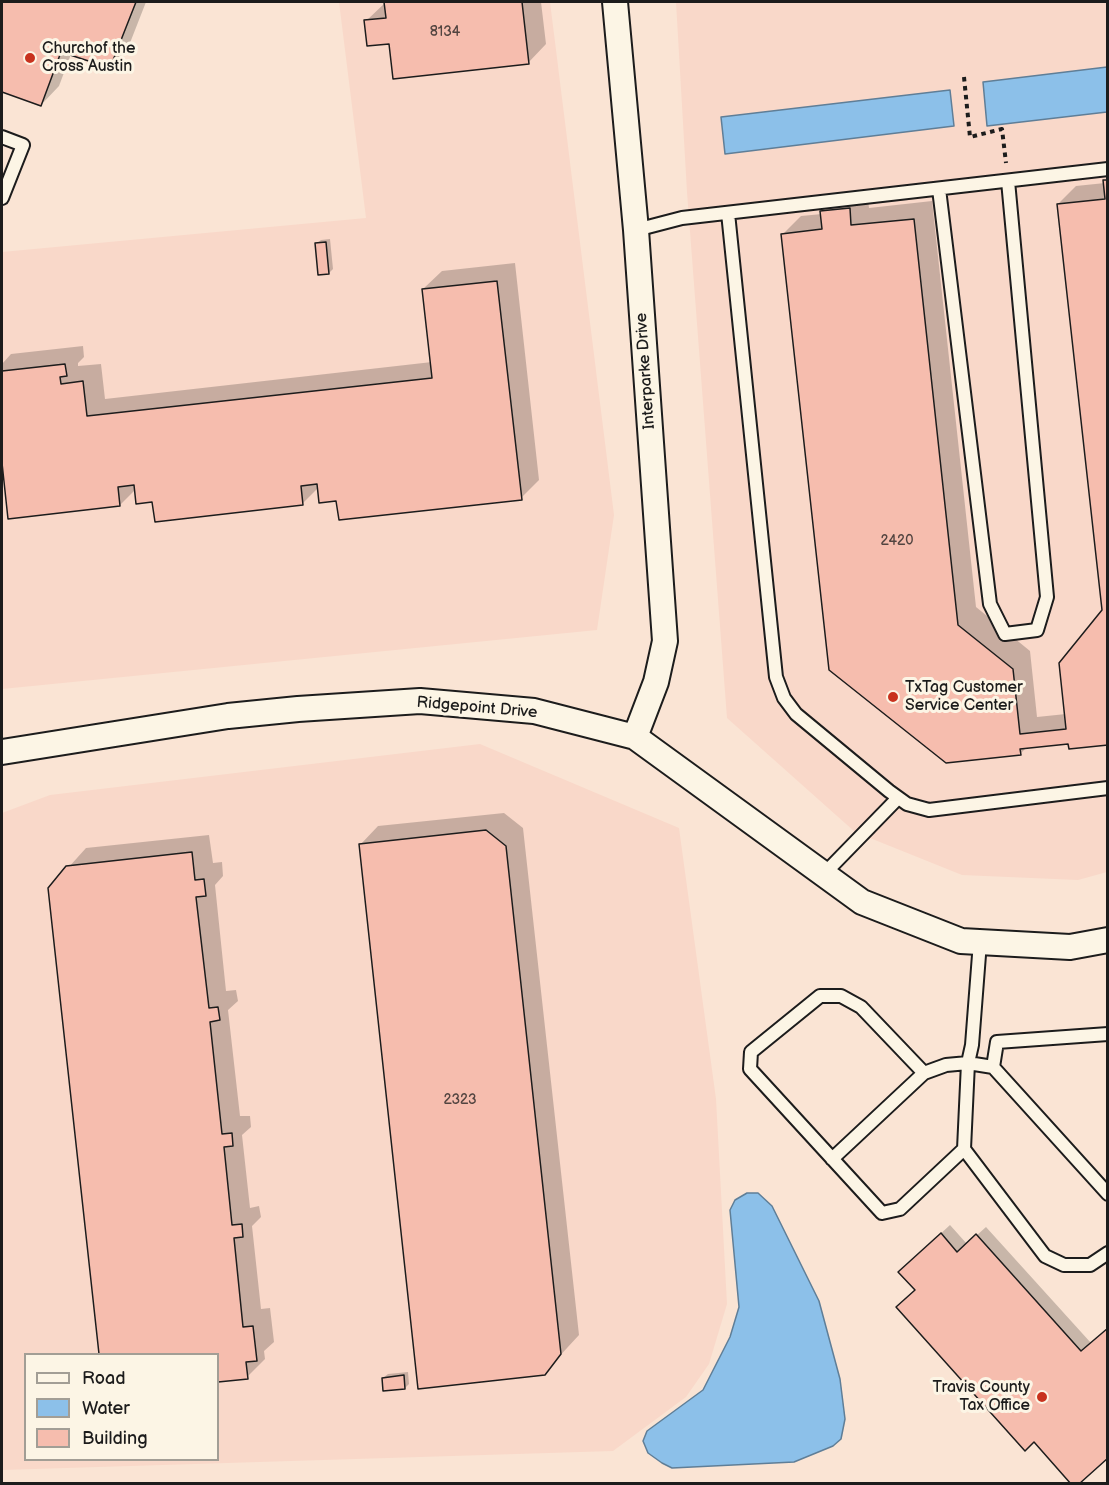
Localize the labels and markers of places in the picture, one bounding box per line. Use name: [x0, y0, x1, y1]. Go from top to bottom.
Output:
place label: Churchof the Cross Austin: [42, 39, 135, 77]
marker: Churchof the Cross Austin: [23, 51, 37, 65]
place label: TxTag Customer Service Center: [905, 678, 1023, 716]
marker: TxTag Customer Service Center: [886, 690, 900, 704]
place label: Travis County Tax Office: [933, 1378, 1030, 1416]
marker: Travis County Tax Office: [1035, 1390, 1049, 1404]

